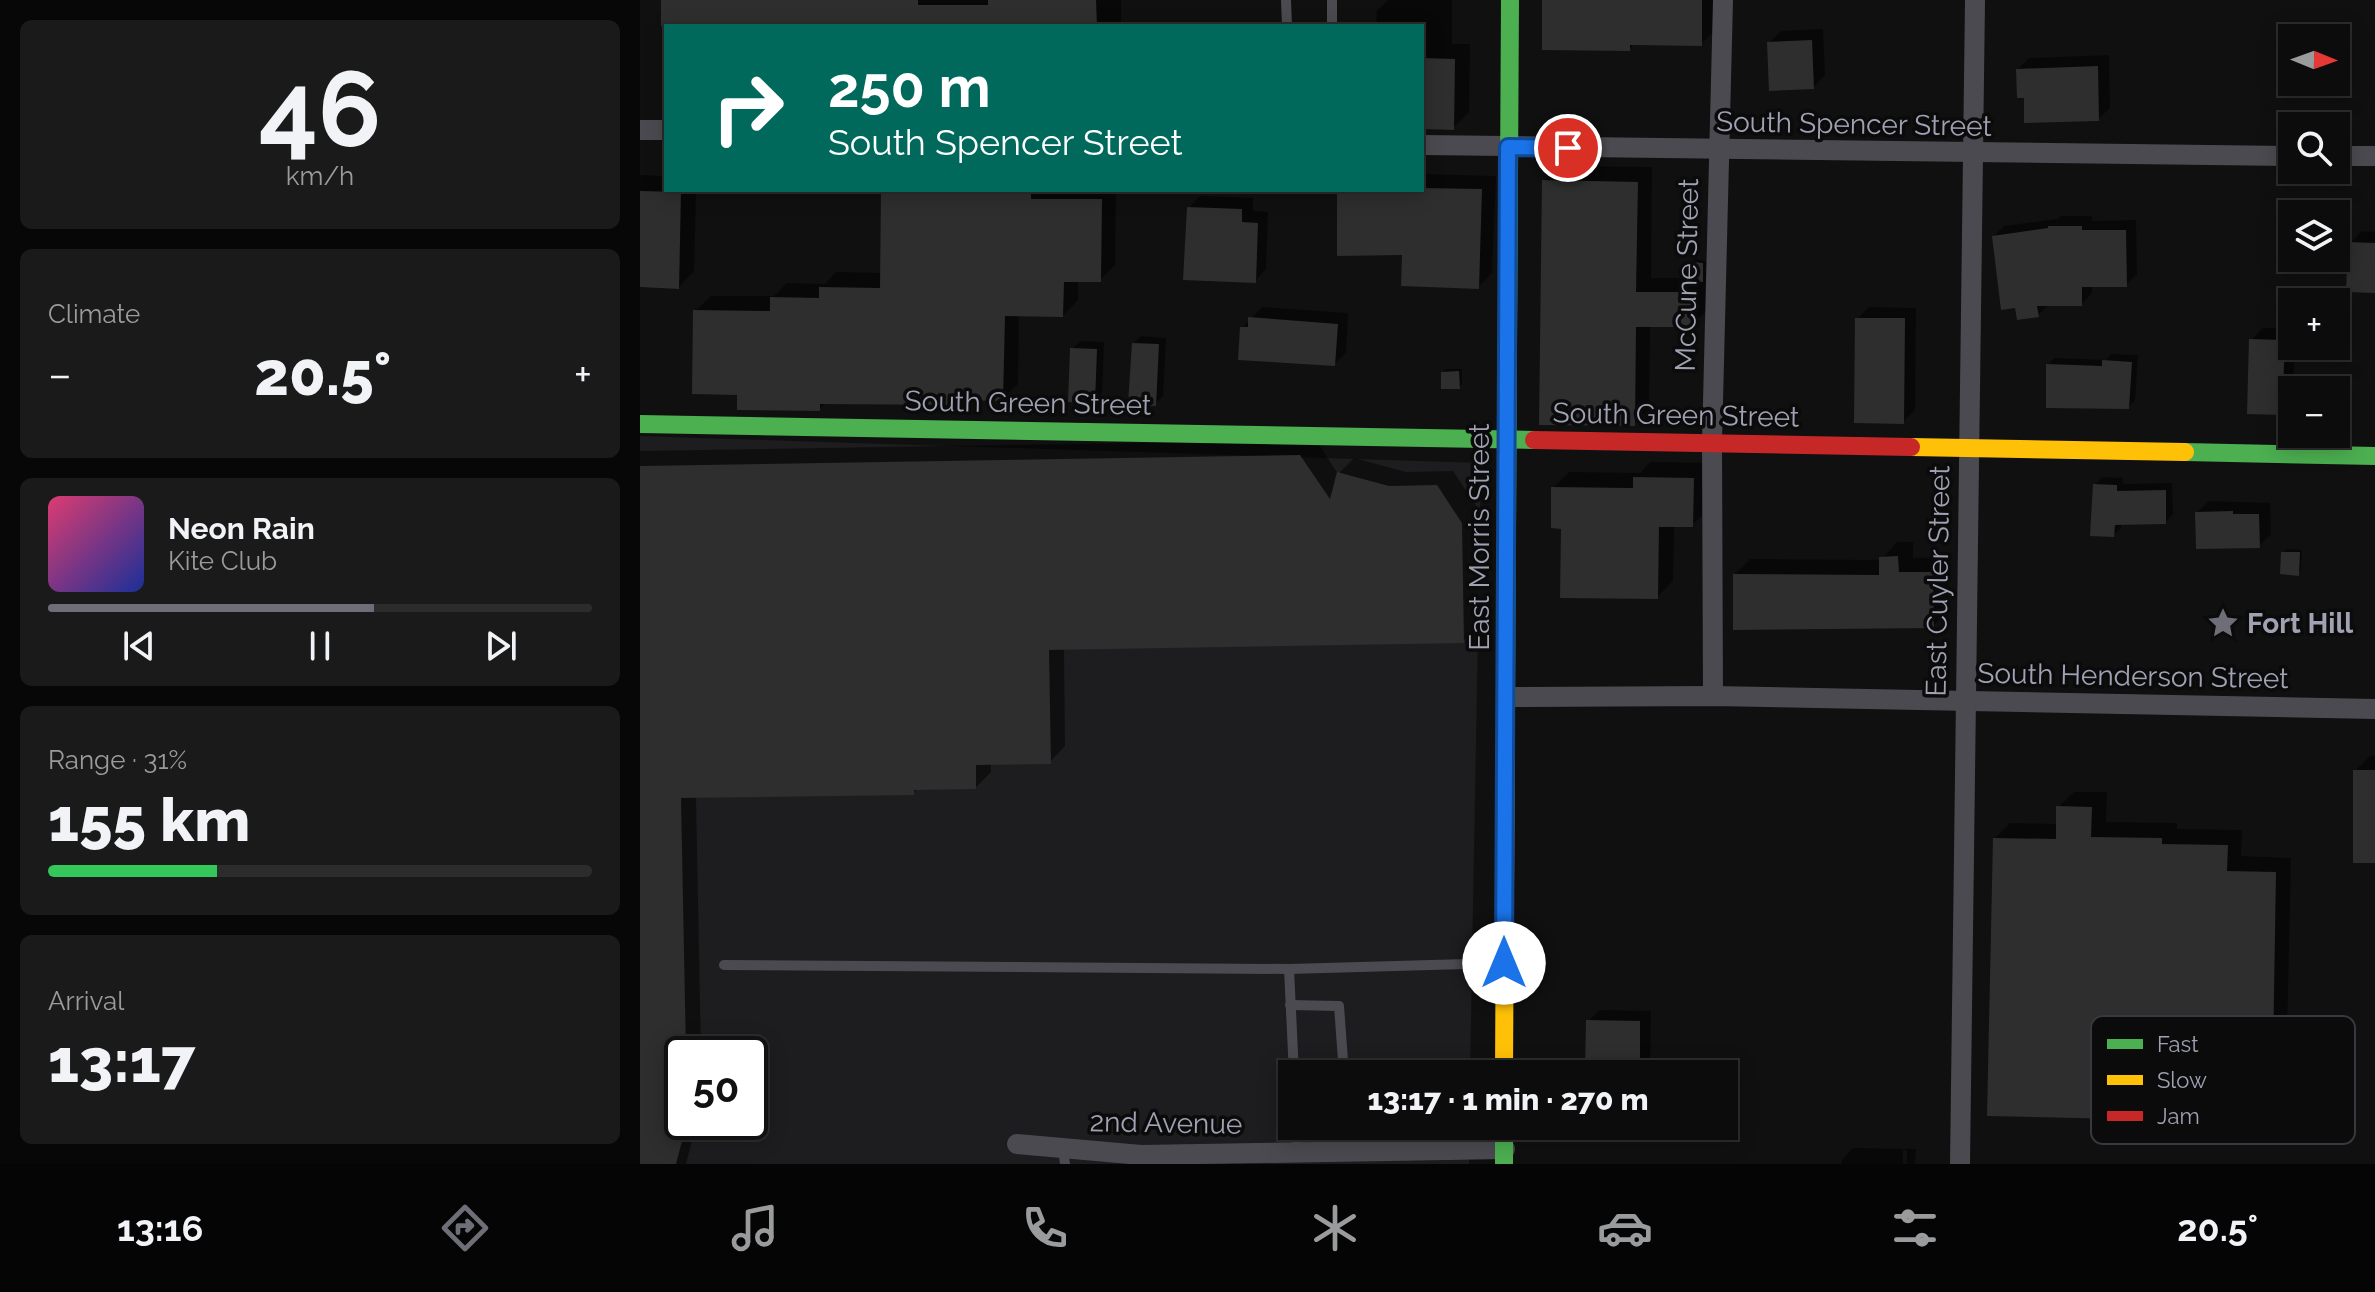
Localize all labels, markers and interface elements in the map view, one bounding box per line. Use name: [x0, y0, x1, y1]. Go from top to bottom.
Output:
north arrow: [2278, 24, 2350, 96]
map controls: [2278, 24, 2350, 448]
text: 46: [259, 48, 381, 170]
text: 250 m: [828, 54, 991, 120]
icon: right: [696, 56, 800, 160]
street label: South Spencer Street: [1716, 105, 1993, 143]
button: search: [2278, 112, 2350, 184]
pin: [1534, 114, 1602, 182]
text: South Spencer Street: [828, 121, 1183, 163]
icon: arrive: [1546, 126, 1590, 170]
text: km/h: [286, 161, 354, 191]
street label: McCune Street: [1669, 178, 1705, 372]
button: layers: [2278, 200, 2350, 272]
button: +: [2278, 288, 2350, 360]
text: Climate: [48, 299, 140, 329]
text: 20.5°: [254, 339, 391, 409]
text: −: [48, 349, 72, 400]
text: +: [574, 349, 592, 400]
button: −: [2278, 376, 2350, 448]
street label: South Green Street: [904, 384, 1152, 422]
street label: South Green Street: [1552, 396, 1800, 434]
street label: East Morris Street: [1463, 423, 1496, 651]
street label: East Cuyler Street: [1919, 464, 1957, 697]
text: Neon Rain: [168, 511, 315, 546]
text: Kite Club: [168, 546, 277, 576]
place icon: Fort Hill: [2206, 606, 2240, 640]
place label: Fort Hill: [2247, 607, 2353, 640]
icon: previous: [117, 624, 161, 668]
icon: pause: [298, 624, 342, 668]
icon: next: [479, 624, 523, 668]
street label: South Henderson Street: [1977, 657, 2290, 695]
text: Range · 31%: [48, 745, 187, 775]
text: 155 km: [48, 785, 250, 855]
position arrow: [1462, 921, 1546, 1005]
text: Arrival: [48, 986, 124, 1016]
legend: [2091, 1016, 2355, 1144]
text: 13:17: [48, 1026, 195, 1096]
text: Fast: [2157, 1031, 2199, 1057]
speed limit sign: 50: [664, 1036, 768, 1140]
text: Slow: [2157, 1067, 2207, 1093]
text: 13:17 · 1 min · 270 m: [1367, 1082, 1649, 1117]
text: Jam: [2157, 1103, 2200, 1129]
street label: 2nd Avenue: [1089, 1105, 1243, 1141]
icon: directions: [437, 1200, 493, 1256]
icon: music: [727, 1200, 783, 1256]
icon: phone: [1017, 1200, 1073, 1256]
icon: climate: [1307, 1200, 1363, 1256]
icon: car: [1597, 1200, 1653, 1256]
icon: filters: [1887, 1200, 1943, 1256]
text: 13:16: [117, 1207, 203, 1249]
text: 20.5°: [2177, 1207, 2258, 1249]

